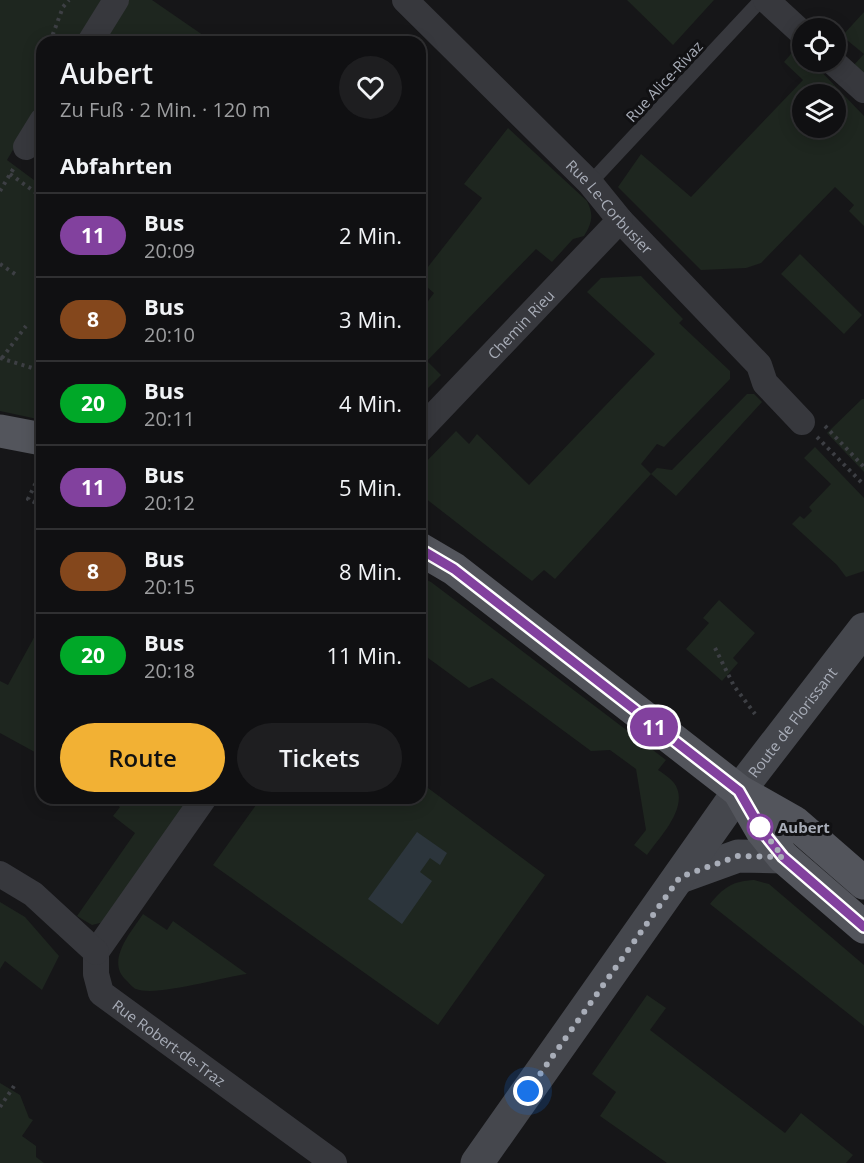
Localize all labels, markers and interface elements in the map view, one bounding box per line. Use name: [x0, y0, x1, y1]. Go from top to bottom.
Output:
map controls: [792, 18, 846, 138]
button: locate: [792, 18, 846, 72]
street label: Rue Alice-Rivaz: [621, 36, 707, 126]
text: Aubert: [60, 54, 153, 92]
button: heart: [339, 56, 402, 119]
button: layers: [792, 84, 846, 138]
text: Zu Fuß · 2 Min. · 120 m: [60, 96, 270, 123]
text: Abfahrten: [60, 150, 172, 180]
street label: Rue Le-Corbusier: [562, 155, 657, 258]
text: Bus: [144, 207, 184, 237]
text: 2 Min.: [339, 220, 402, 250]
text: 11: [81, 221, 105, 249]
text: 20:09: [144, 237, 195, 264]
street label: Chemin Rieu: [483, 285, 558, 363]
text: Bus: [144, 291, 184, 321]
text: 3 Min.: [339, 304, 402, 334]
text: 8: [87, 305, 99, 333]
text: 20:10: [144, 321, 195, 348]
text: Bus: [144, 375, 184, 405]
text: 4 Min.: [339, 388, 402, 418]
text: 20: [81, 389, 105, 417]
text: 20:11: [144, 405, 195, 432]
text: Bus: [144, 459, 184, 489]
text: 5 Min.: [339, 472, 402, 502]
text: 11: [81, 473, 105, 501]
text: 20:12: [144, 489, 195, 516]
text: Bus: [144, 543, 184, 573]
text: 8 Min.: [339, 556, 402, 586]
text: 8: [87, 557, 99, 585]
text: 20:15: [144, 573, 195, 600]
text: Bus: [144, 627, 184, 657]
text: 11 Min.: [327, 640, 402, 670]
text: 20: [81, 641, 105, 669]
text: 20:18: [144, 657, 195, 684]
street label: Route de Florissant: [743, 663, 841, 781]
line badge: 11: [627, 708, 681, 746]
text: 11: [642, 713, 666, 741]
button: Route: [60, 723, 225, 792]
button: Tickets: [237, 723, 402, 792]
marker: Aubert: [747, 814, 773, 840]
place label: Aubert: [778, 817, 830, 837]
street label: Rue Robert-de-Traz: [109, 995, 230, 1091]
your location: [513, 1076, 543, 1106]

